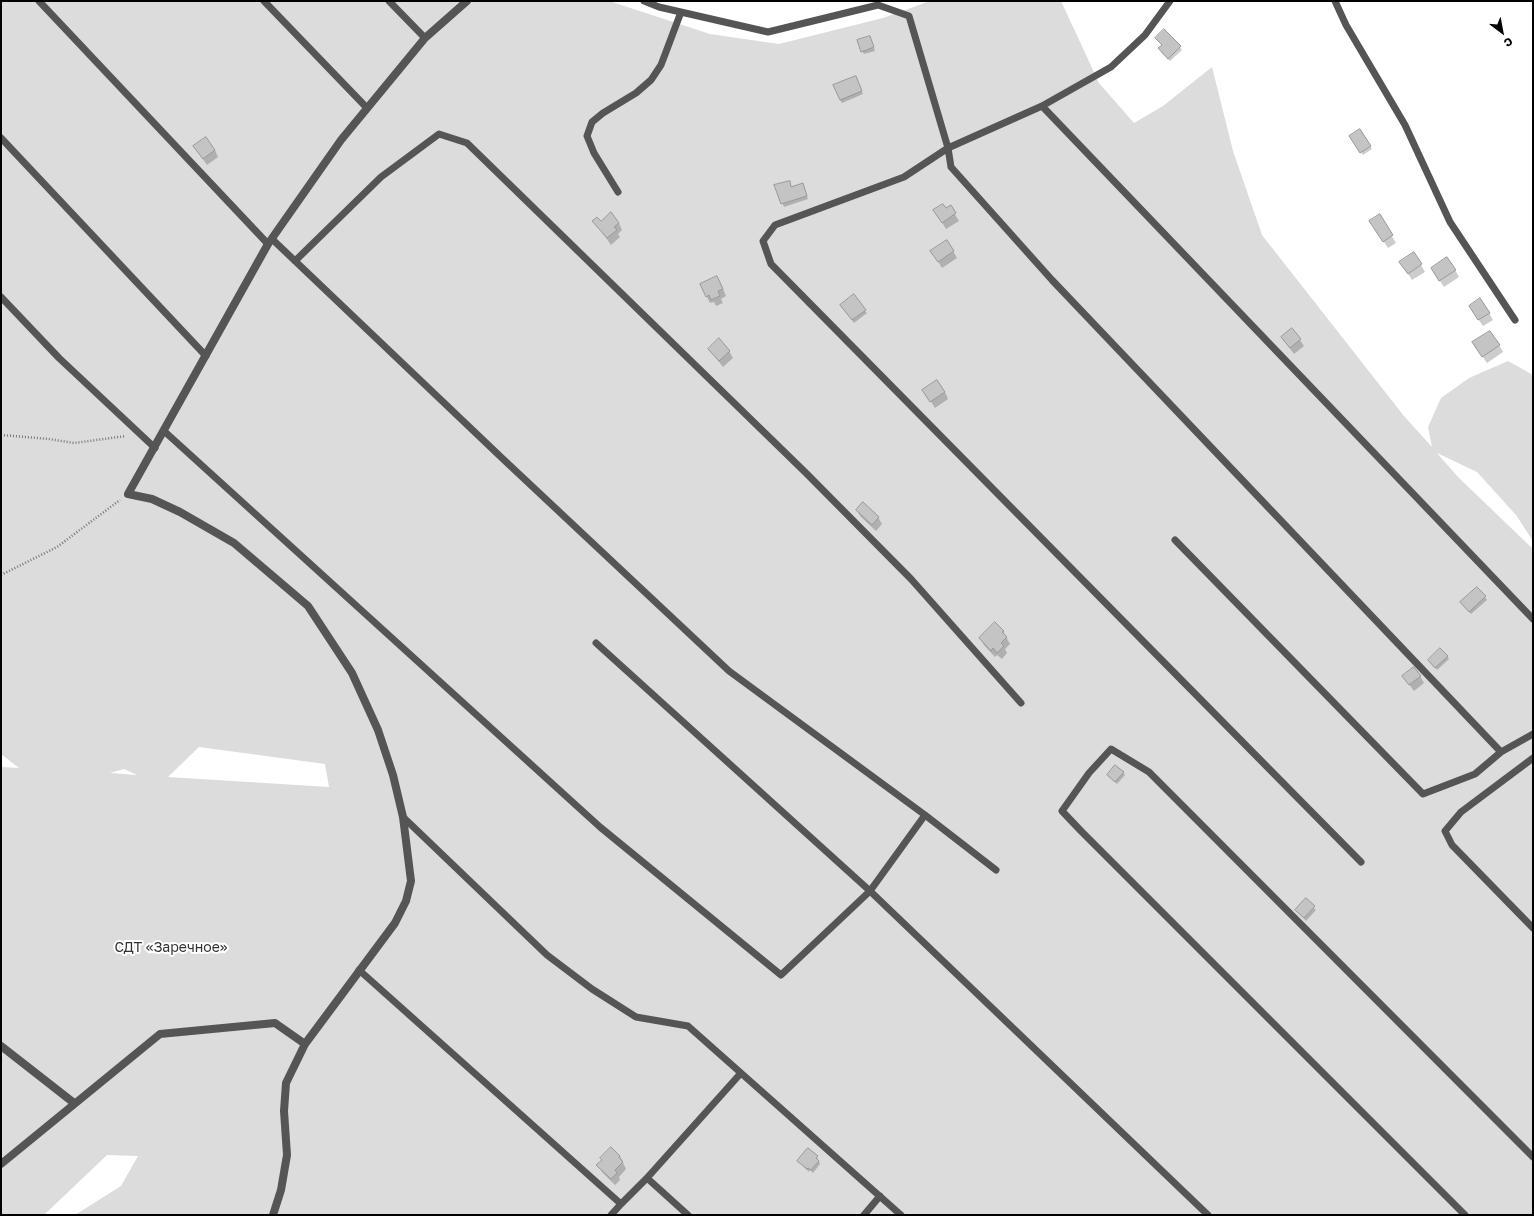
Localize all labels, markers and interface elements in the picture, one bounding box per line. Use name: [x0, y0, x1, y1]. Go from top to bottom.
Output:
north arrow: [1482, 12, 1522, 52]
text: С: [1502, 35, 1515, 50]
park label: СДТ «Заречное»: [114, 940, 228, 956]

